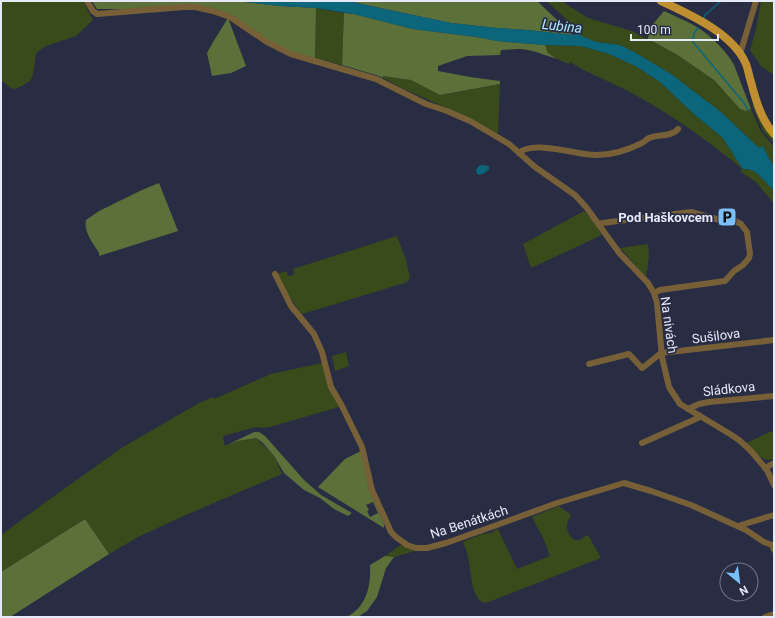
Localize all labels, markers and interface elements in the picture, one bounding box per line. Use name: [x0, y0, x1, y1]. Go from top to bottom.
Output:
water label: Lubina: [541, 16, 583, 36]
scale bar: [631, 16, 718, 42]
text: 100 m: [637, 23, 671, 37]
parking icon: Pod Haškovcem: [716, 206, 738, 228]
place label: Pod Haškovcem: [618, 210, 713, 225]
street label: Na nivách: [658, 296, 680, 354]
street label: Sušilova: [691, 326, 741, 346]
street label: Sládkova: [702, 379, 756, 399]
street label: Na Benátkách: [428, 502, 510, 542]
north arrow: [719, 562, 759, 602]
text: N: [737, 583, 750, 598]

